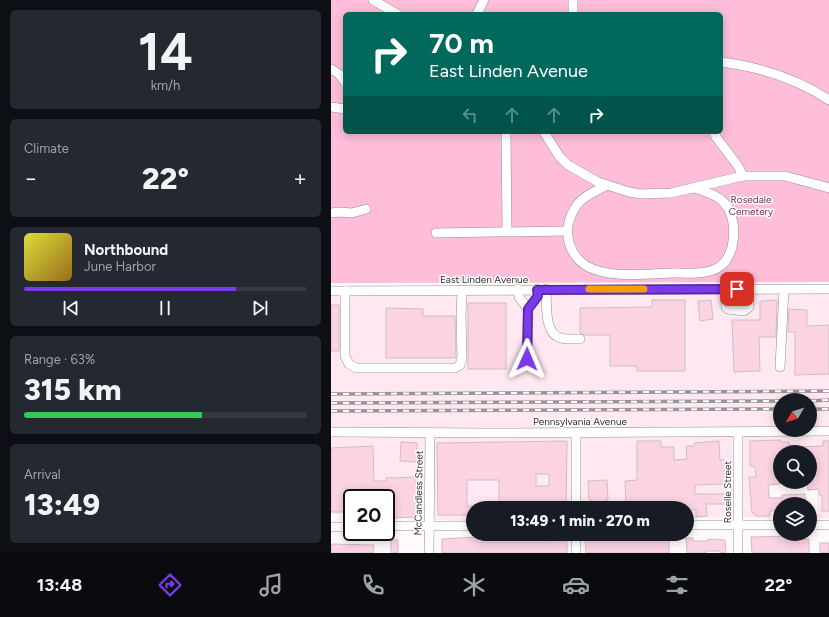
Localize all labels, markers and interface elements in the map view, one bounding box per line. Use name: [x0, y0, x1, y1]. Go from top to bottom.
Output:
text: 14: [138, 21, 193, 83]
text: 70 m: [429, 26, 494, 60]
icon: right: [363, 28, 415, 80]
text: East Linden Avenue: [429, 60, 588, 82]
text: km/h: [151, 78, 180, 93]
icon: left: [459, 104, 481, 126]
icon: ahead: [501, 104, 523, 126]
icon: ahead: [543, 104, 565, 126]
icon: right: [585, 104, 607, 126]
text: Climate: [24, 141, 69, 156]
text: 22°: [142, 160, 189, 197]
text: −: [24, 165, 38, 192]
text: +: [293, 165, 307, 192]
park label: Rosedale Cemetery: [729, 193, 774, 218]
text: Northbound: [84, 241, 168, 259]
text: June Harbor: [84, 259, 156, 274]
pin: [720, 272, 754, 306]
street label: East Linden Avenue: [440, 273, 529, 286]
icon: arrive: [726, 278, 748, 300]
icon: previous: [60, 297, 82, 319]
icon: pause: [154, 297, 176, 319]
icon: next: [249, 297, 271, 319]
position arrow: [506, 338, 548, 380]
text: Range · 63%: [24, 352, 95, 367]
text: 315 km: [24, 371, 121, 408]
north arrow: [773, 393, 817, 437]
map controls: [773, 393, 817, 541]
street label: Pennsylvania Avenue: [533, 415, 627, 428]
button: search: [773, 445, 817, 489]
street label: McCandless Street: [411, 450, 426, 536]
street label: Roselle Street: [721, 461, 734, 523]
text: Arrival: [24, 467, 61, 482]
text: 13:49: [24, 486, 100, 523]
speed limit sign: 20: [343, 489, 395, 541]
button: layers: [773, 497, 817, 541]
text: 13:49 · 1 min · 270 m: [510, 512, 650, 530]
icon: directions: [156, 571, 184, 599]
icon: music: [257, 571, 285, 599]
icon: phone: [359, 571, 387, 599]
icon: climate: [460, 571, 488, 599]
icon: car: [562, 571, 590, 599]
icon: filters: [663, 571, 691, 599]
text: 13:48: [37, 574, 82, 596]
text: 22°: [765, 574, 792, 596]

